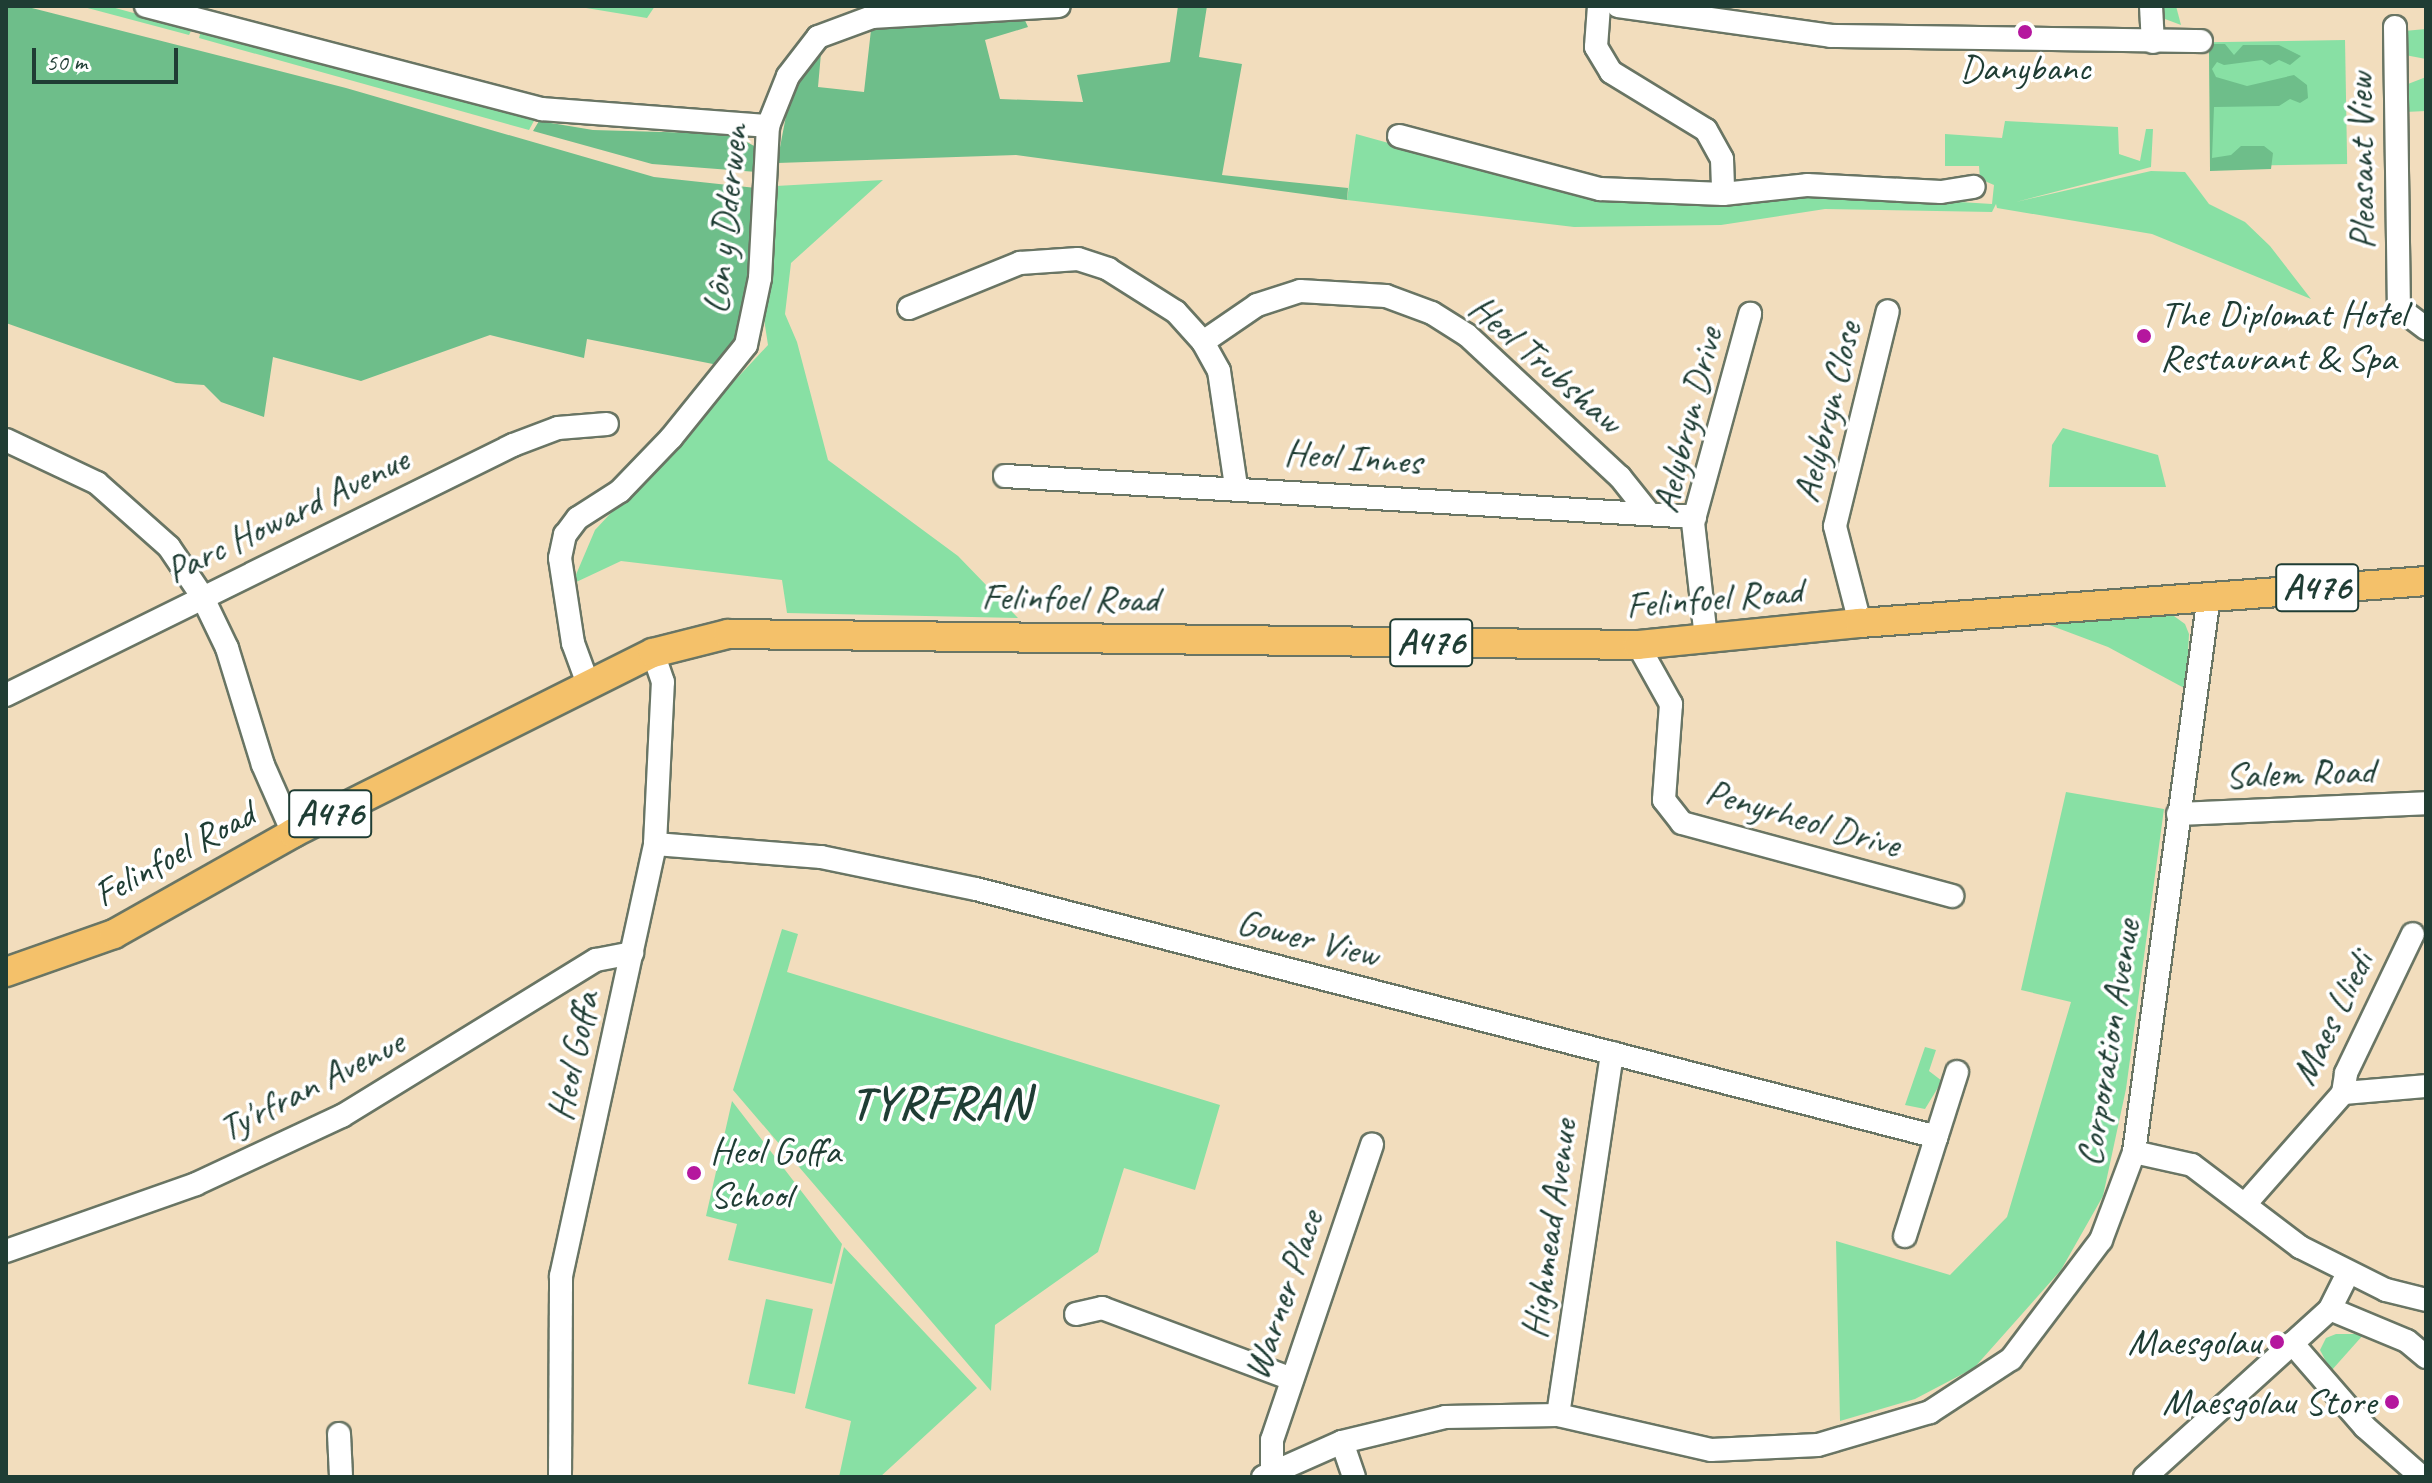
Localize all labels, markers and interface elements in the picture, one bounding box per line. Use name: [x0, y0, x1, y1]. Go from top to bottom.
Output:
marker: Danybanc: [2016, 23, 2034, 41]
scale bar: [36, 32, 182, 82]
place label: Danybanc: [1960, 45, 2090, 91]
text: 50 m: [46, 47, 87, 77]
street label: Pleasant View: [2337, 72, 2385, 250]
street label: Lôn y Dderwen: [692, 122, 758, 316]
street label: Heol Trubshaw: [1461, 285, 1631, 443]
place label: The Diplomat Hotel Restaurant & Spa: [2160, 291, 2406, 380]
street label: Aelybryn Close: [1783, 317, 1871, 507]
street label: Aelybryn Drive: [1642, 323, 1732, 517]
marker: The Diplomat Hotel Restaurant & Spa: [2135, 327, 2153, 345]
street label: Heol Innes: [1283, 429, 1423, 485]
street label: Parc Howard Avenue: [159, 437, 415, 593]
road number: A476: [2275, 556, 2359, 620]
street label: Felinfoel Road: [1624, 568, 1804, 628]
street label: Felinfoel Road: [981, 574, 1159, 622]
road number: A476: [1389, 611, 1473, 675]
street label: Salem Road: [2224, 748, 2376, 798]
street label: Penyrheol Drive: [1700, 768, 1906, 868]
road number: A476: [288, 782, 372, 846]
street label: Felinfoel Road: [86, 791, 262, 917]
street label: Gower View: [1233, 898, 1383, 978]
street label: Corporation Avenue: [2066, 916, 2150, 1170]
street label: Maes Lliedi: [2280, 944, 2384, 1092]
street label: Heol Goffa: [537, 988, 609, 1124]
street label: Ty'rfran Avenue: [211, 1019, 411, 1151]
district label: TYRFRAN: [854, 1075, 1028, 1131]
street label: Highmead Avenue: [1511, 1117, 1587, 1341]
place label: Heol Goffa School: [710, 1128, 839, 1218]
marker: Heol Goffa School: [685, 1164, 703, 1182]
street label: Warner Place: [1233, 1204, 1333, 1386]
place label: Maesgolau: [2128, 1319, 2261, 1365]
marker: Maesgolau: [2268, 1333, 2286, 1351]
place label: Maesgolau Store: [2162, 1379, 2376, 1425]
marker: Maesgolau Store: [2383, 1393, 2401, 1411]

